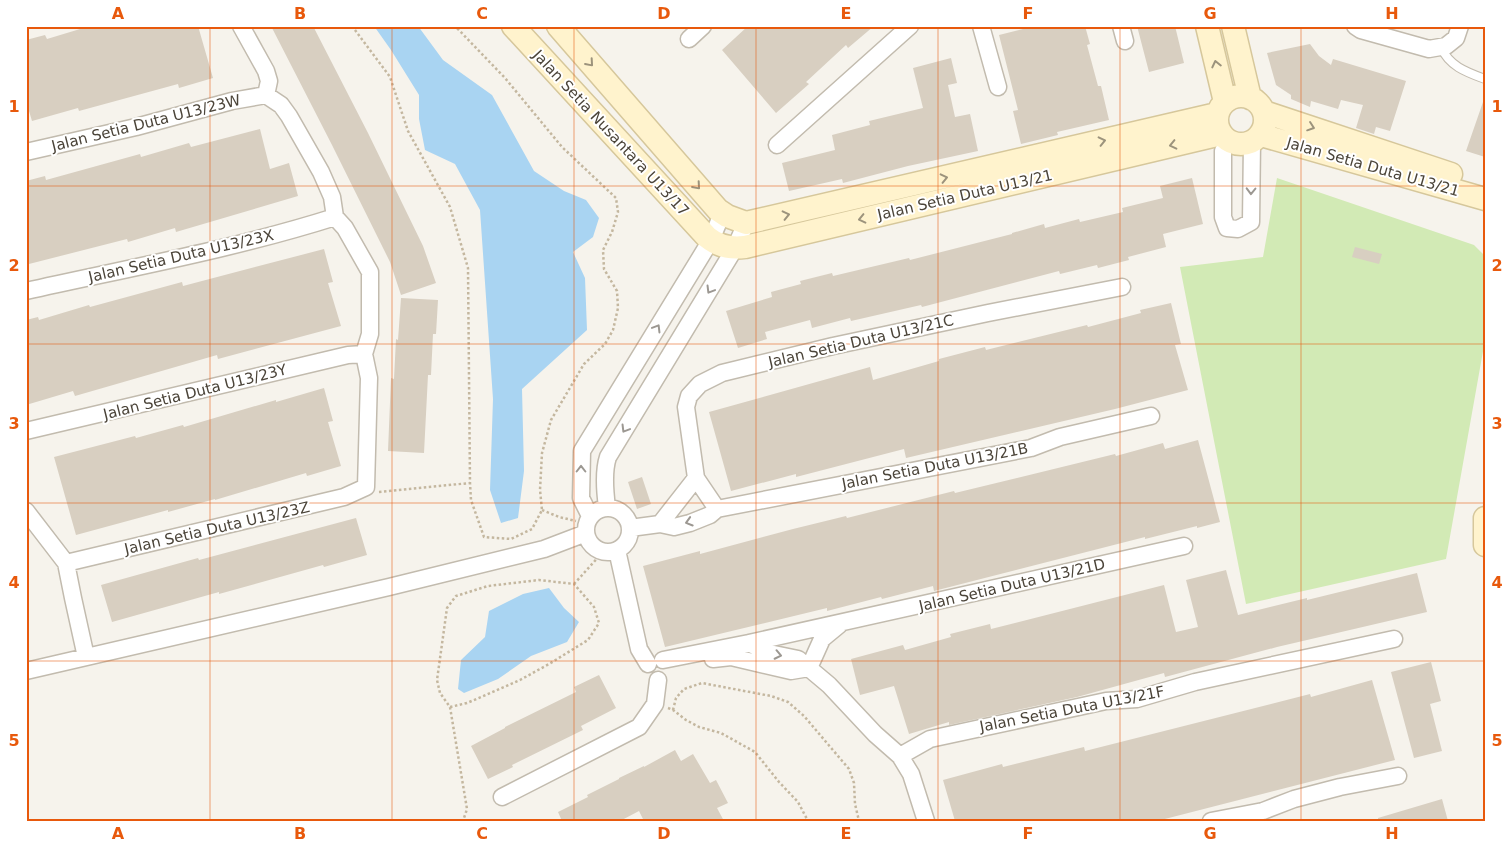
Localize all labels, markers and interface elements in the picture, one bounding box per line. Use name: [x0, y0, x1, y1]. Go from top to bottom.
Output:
text: A: [112, 4, 125, 23]
text: B: [294, 4, 306, 23]
text: C: [476, 4, 488, 23]
text: D: [657, 4, 671, 23]
text: E: [841, 4, 851, 23]
text: F: [1023, 4, 1033, 23]
text: G: [1203, 4, 1217, 23]
text: H: [1385, 4, 1399, 23]
street label: Jalan Setia Nusantara U13/17: [528, 45, 693, 220]
one-way arrow: [584, 57, 593, 66]
one-way arrow: [1211, 60, 1222, 69]
street label: Jalan Setia Duta U13/23W: [49, 91, 242, 155]
text: 1: [8, 97, 20, 116]
text: 1: [1491, 97, 1503, 116]
one-way arrow: [1306, 122, 1314, 132]
street label: Jalan Setia Duta U13/21: [1283, 133, 1462, 200]
one-way arrow: [1098, 136, 1107, 147]
one-way arrow: [1169, 139, 1178, 150]
street label: Jalan Setia Duta U13/21: [875, 166, 1054, 224]
one-way arrow: [939, 173, 948, 184]
one-way arrow: [691, 180, 700, 189]
one-way arrow: [1246, 187, 1257, 195]
one-way arrow: [781, 210, 790, 221]
one-way arrow: [858, 213, 867, 224]
street label: Jalan Setia Duta U13/23X: [86, 226, 275, 286]
text: 2: [8, 256, 20, 275]
text: 2: [1491, 256, 1503, 275]
one-way arrow: [706, 284, 716, 293]
street label: Jalan Setia Duta U13/21C: [766, 311, 955, 371]
one-way arrow: [650, 324, 660, 333]
street label: Jalan Setia Duta U13/23Y: [101, 360, 289, 424]
text: 3: [8, 414, 20, 433]
text: 3: [1491, 414, 1503, 433]
one-way arrow: [622, 423, 632, 432]
street label: Jalan Setia Duta U13/21B: [839, 439, 1030, 493]
one-way arrow: [576, 465, 586, 473]
street label: Jalan Setia Duta U13/23Z: [122, 498, 311, 558]
one-way arrow: [686, 517, 694, 527]
street label: Jalan Setia Duta U13/21D: [916, 555, 1107, 615]
text: 4: [8, 573, 20, 592]
text: 4: [1491, 573, 1503, 592]
one-way arrow: [773, 649, 782, 659]
street label: Jalan Setia Duta U13/21F: [977, 682, 1166, 736]
text: 5: [8, 731, 20, 750]
text: 5: [1491, 731, 1503, 750]
text: A: [112, 824, 125, 843]
text: B: [294, 824, 306, 843]
text: C: [476, 824, 488, 843]
text: D: [657, 824, 671, 843]
text: E: [841, 824, 851, 843]
text: F: [1023, 824, 1033, 843]
text: G: [1203, 824, 1217, 843]
text: H: [1385, 824, 1399, 843]

